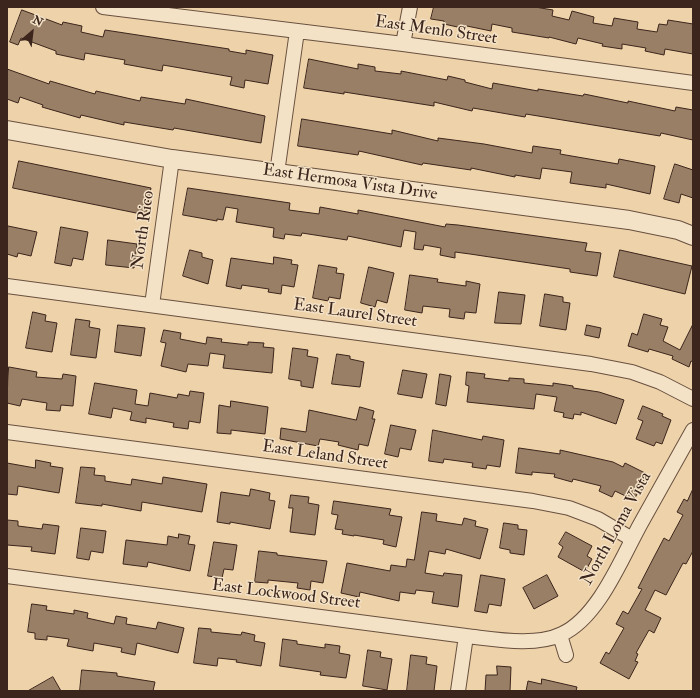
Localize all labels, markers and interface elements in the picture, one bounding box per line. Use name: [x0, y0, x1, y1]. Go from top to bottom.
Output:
north arrow: [12, 12, 52, 52]
street label: East Menlo Street: [374, 12, 498, 50]
text: N: [30, 13, 45, 29]
street label: East Hermosa Vista Drive: [261, 161, 439, 205]
street label: North Rico: [128, 189, 160, 271]
street label: East Laurel Street: [292, 295, 418, 333]
street label: East Leland Street: [261, 437, 389, 475]
street label: North Loma Vista: [577, 469, 657, 589]
street label: East Lockwood Street: [211, 576, 361, 614]

